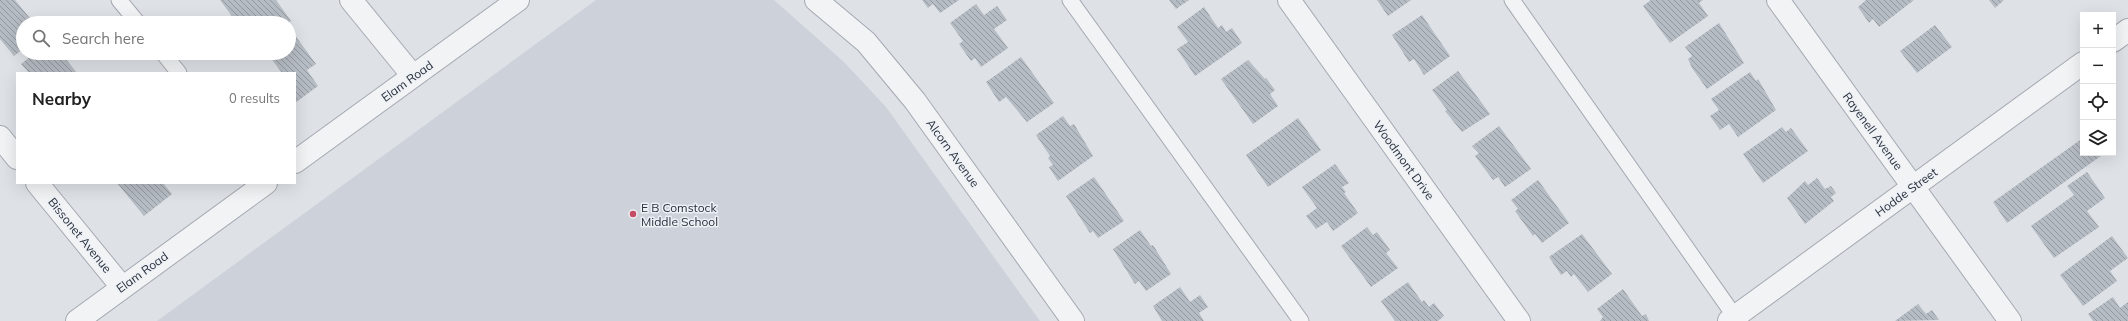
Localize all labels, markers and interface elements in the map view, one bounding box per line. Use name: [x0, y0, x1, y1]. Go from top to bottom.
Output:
map controls: [2080, 12, 2116, 156]
button: +: [2080, 12, 2116, 48]
search box: [16, 16, 296, 60]
icon: search: [30, 27, 52, 49]
text: Search here: [62, 29, 144, 48]
button: −: [2080, 48, 2116, 84]
street label: Elam Road: [378, 57, 436, 105]
button: locate: [2080, 84, 2116, 120]
text: Nearby: [32, 88, 91, 109]
street label: Rayenell Avenue: [1840, 89, 1906, 173]
text: 0 results: [229, 90, 280, 106]
street label: Alcorn Avenue: [923, 116, 983, 190]
street label: Woodmont Drive: [1370, 117, 1438, 203]
button: layers: [2080, 120, 2116, 156]
street label: Hodde Street: [1872, 164, 1940, 220]
street label: Bissonet Avenue: [45, 194, 115, 276]
place label: E B Comstock Middle School: [641, 200, 718, 229]
marker: E B Comstock Middle School: [628, 209, 638, 219]
street label: Elam Road: [113, 248, 171, 296]

